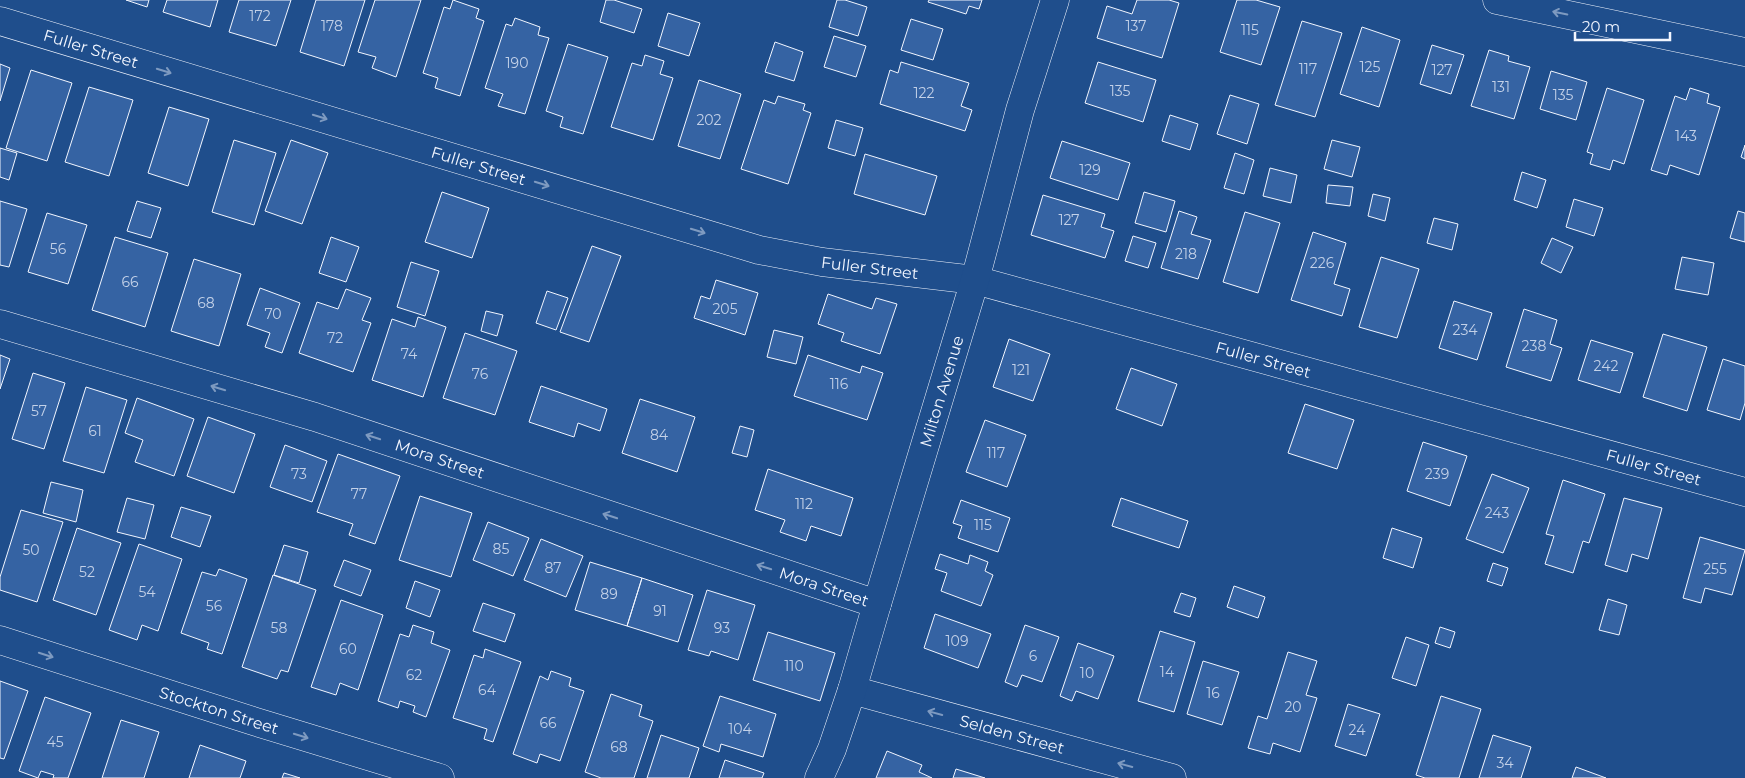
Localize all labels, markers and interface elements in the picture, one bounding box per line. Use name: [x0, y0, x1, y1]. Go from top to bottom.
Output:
house number: 172: [249, 7, 271, 25]
one-way arrow: [1553, 8, 1569, 17]
scale bar: [1575, 10, 1670, 42]
house number: 178: [321, 17, 343, 35]
house number: 137: [1125, 17, 1147, 35]
text: 20 m: [1582, 17, 1620, 36]
house number: 115: [1241, 21, 1259, 39]
street label: Fuller Street: [41, 26, 141, 72]
house number: 190: [506, 54, 528, 72]
house number: 125: [1360, 58, 1381, 76]
house number: 117: [1299, 60, 1317, 78]
house number: 127: [1431, 61, 1453, 79]
one-way arrow: [156, 66, 172, 76]
house number: 131: [1492, 78, 1510, 96]
house number: 135: [1110, 82, 1130, 100]
house number: 122: [914, 84, 935, 102]
house number: 135: [1553, 86, 1573, 104]
house number: 202: [696, 111, 722, 129]
one-way arrow: [311, 113, 327, 123]
house number: 143: [1675, 127, 1697, 145]
street label: Fuller Street: [429, 143, 529, 189]
house number: 129: [1079, 161, 1101, 179]
one-way arrow: [534, 180, 550, 190]
house number: 127: [1058, 211, 1080, 229]
one-way arrow: [689, 227, 705, 237]
house number: 56: [50, 240, 67, 258]
house number: 218: [1175, 245, 1197, 263]
street label: Fuller Street: [820, 253, 920, 283]
house number: 226: [1310, 254, 1335, 272]
house number: 66: [121, 273, 139, 291]
house number: 68: [197, 294, 215, 312]
house number: 205: [712, 300, 738, 318]
house number: 70: [264, 305, 282, 323]
house number: 234: [1452, 321, 1478, 339]
house number: 72: [327, 329, 343, 347]
street label: Milton Avenue: [916, 333, 968, 449]
house number: 238: [1522, 337, 1546, 355]
street label: Fuller Street: [1213, 338, 1313, 382]
house number: 74: [401, 345, 418, 363]
house number: 242: [1594, 357, 1618, 375]
house number: 121: [1012, 361, 1030, 379]
house number: 76: [472, 365, 489, 383]
house number: 116: [830, 375, 849, 393]
one-way arrow: [210, 383, 226, 393]
house number: 57: [31, 402, 47, 420]
house number: 61: [88, 422, 102, 440]
house number: 84: [650, 426, 669, 444]
one-way arrow: [365, 431, 381, 441]
street label: Mora Street: [392, 435, 487, 483]
house number: 117: [987, 444, 1005, 462]
street label: Fuller Street: [1604, 445, 1704, 490]
house number: 73: [291, 465, 307, 483]
house number: 239: [1425, 465, 1449, 483]
house number: 77: [351, 485, 367, 503]
house number: 112: [795, 495, 813, 513]
house number: 243: [1485, 504, 1509, 522]
one-way arrow: [603, 511, 618, 520]
house number: 115: [974, 516, 992, 534]
house number: 85: [493, 540, 510, 558]
house number: 50: [22, 541, 40, 559]
house number: 87: [544, 559, 562, 577]
house number: 255: [1703, 560, 1727, 578]
one-way arrow: [756, 561, 772, 571]
house number: 52: [79, 563, 95, 581]
street label: Mora Street: [777, 563, 872, 611]
house number: 54: [138, 583, 156, 601]
house number: 89: [600, 585, 618, 603]
house number: 56: [206, 597, 223, 615]
house number: 91: [653, 602, 667, 620]
house number: 58: [271, 619, 287, 637]
house number: 93: [714, 619, 730, 637]
house number: 109: [946, 632, 968, 650]
house number: 60: [339, 640, 357, 658]
house number: 6: [1029, 647, 1038, 665]
one-way arrow: [38, 650, 54, 660]
house number: 110: [784, 657, 804, 675]
house number: 14: [1160, 663, 1175, 681]
house number: 10: [1080, 664, 1094, 682]
house number: 62: [406, 666, 422, 684]
house number: 64: [478, 681, 497, 699]
street label: Stockton Street: [157, 683, 281, 738]
house number: 16: [1206, 684, 1220, 702]
house number: 20: [1284, 698, 1302, 716]
one-way arrow: [927, 707, 943, 717]
street label: Selden Street: [957, 711, 1067, 758]
house number: 66: [539, 714, 557, 732]
house number: 104: [728, 720, 753, 738]
house number: 24: [1349, 721, 1366, 739]
one-way arrow: [293, 731, 309, 741]
house number: 45: [46, 733, 64, 751]
house number: 68: [610, 738, 628, 756]
house number: 34: [1496, 754, 1514, 772]
one-way arrow: [1118, 760, 1134, 769]

